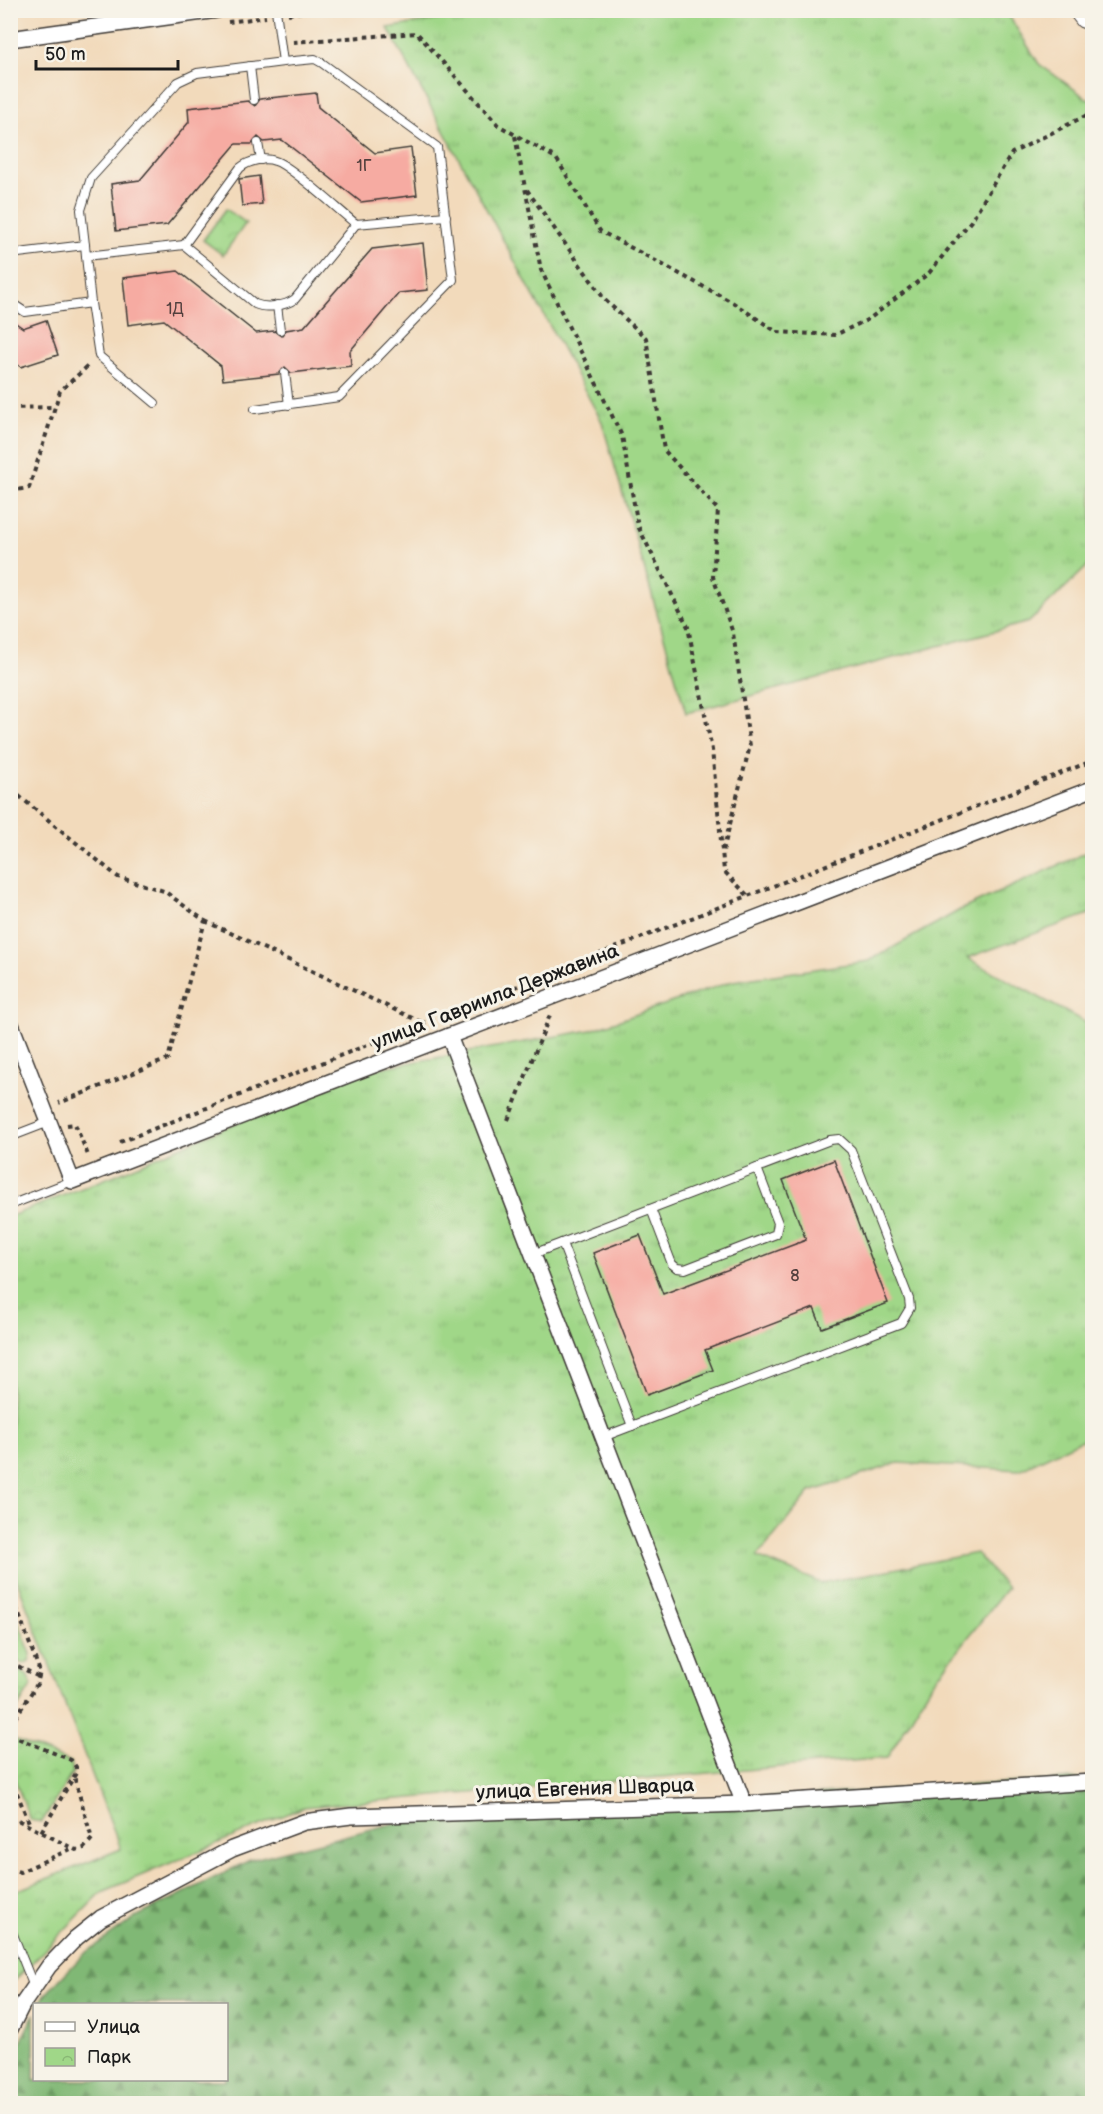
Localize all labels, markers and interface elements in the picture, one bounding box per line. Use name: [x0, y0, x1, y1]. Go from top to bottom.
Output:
scale bar: [36, 33, 178, 71]
text: 50 m: [45, 44, 86, 65]
house number: 1Г: [356, 157, 372, 176]
house number: 1Д: [166, 300, 184, 319]
street label: улица Гавриила Державина: [368, 939, 622, 1055]
house number: 8: [790, 1267, 800, 1286]
street label: улица Евгения Шварца: [475, 1773, 695, 1805]
legend: [33, 2003, 228, 2081]
text: Улица: [87, 2017, 141, 2038]
text: Парк: [87, 2047, 131, 2068]

